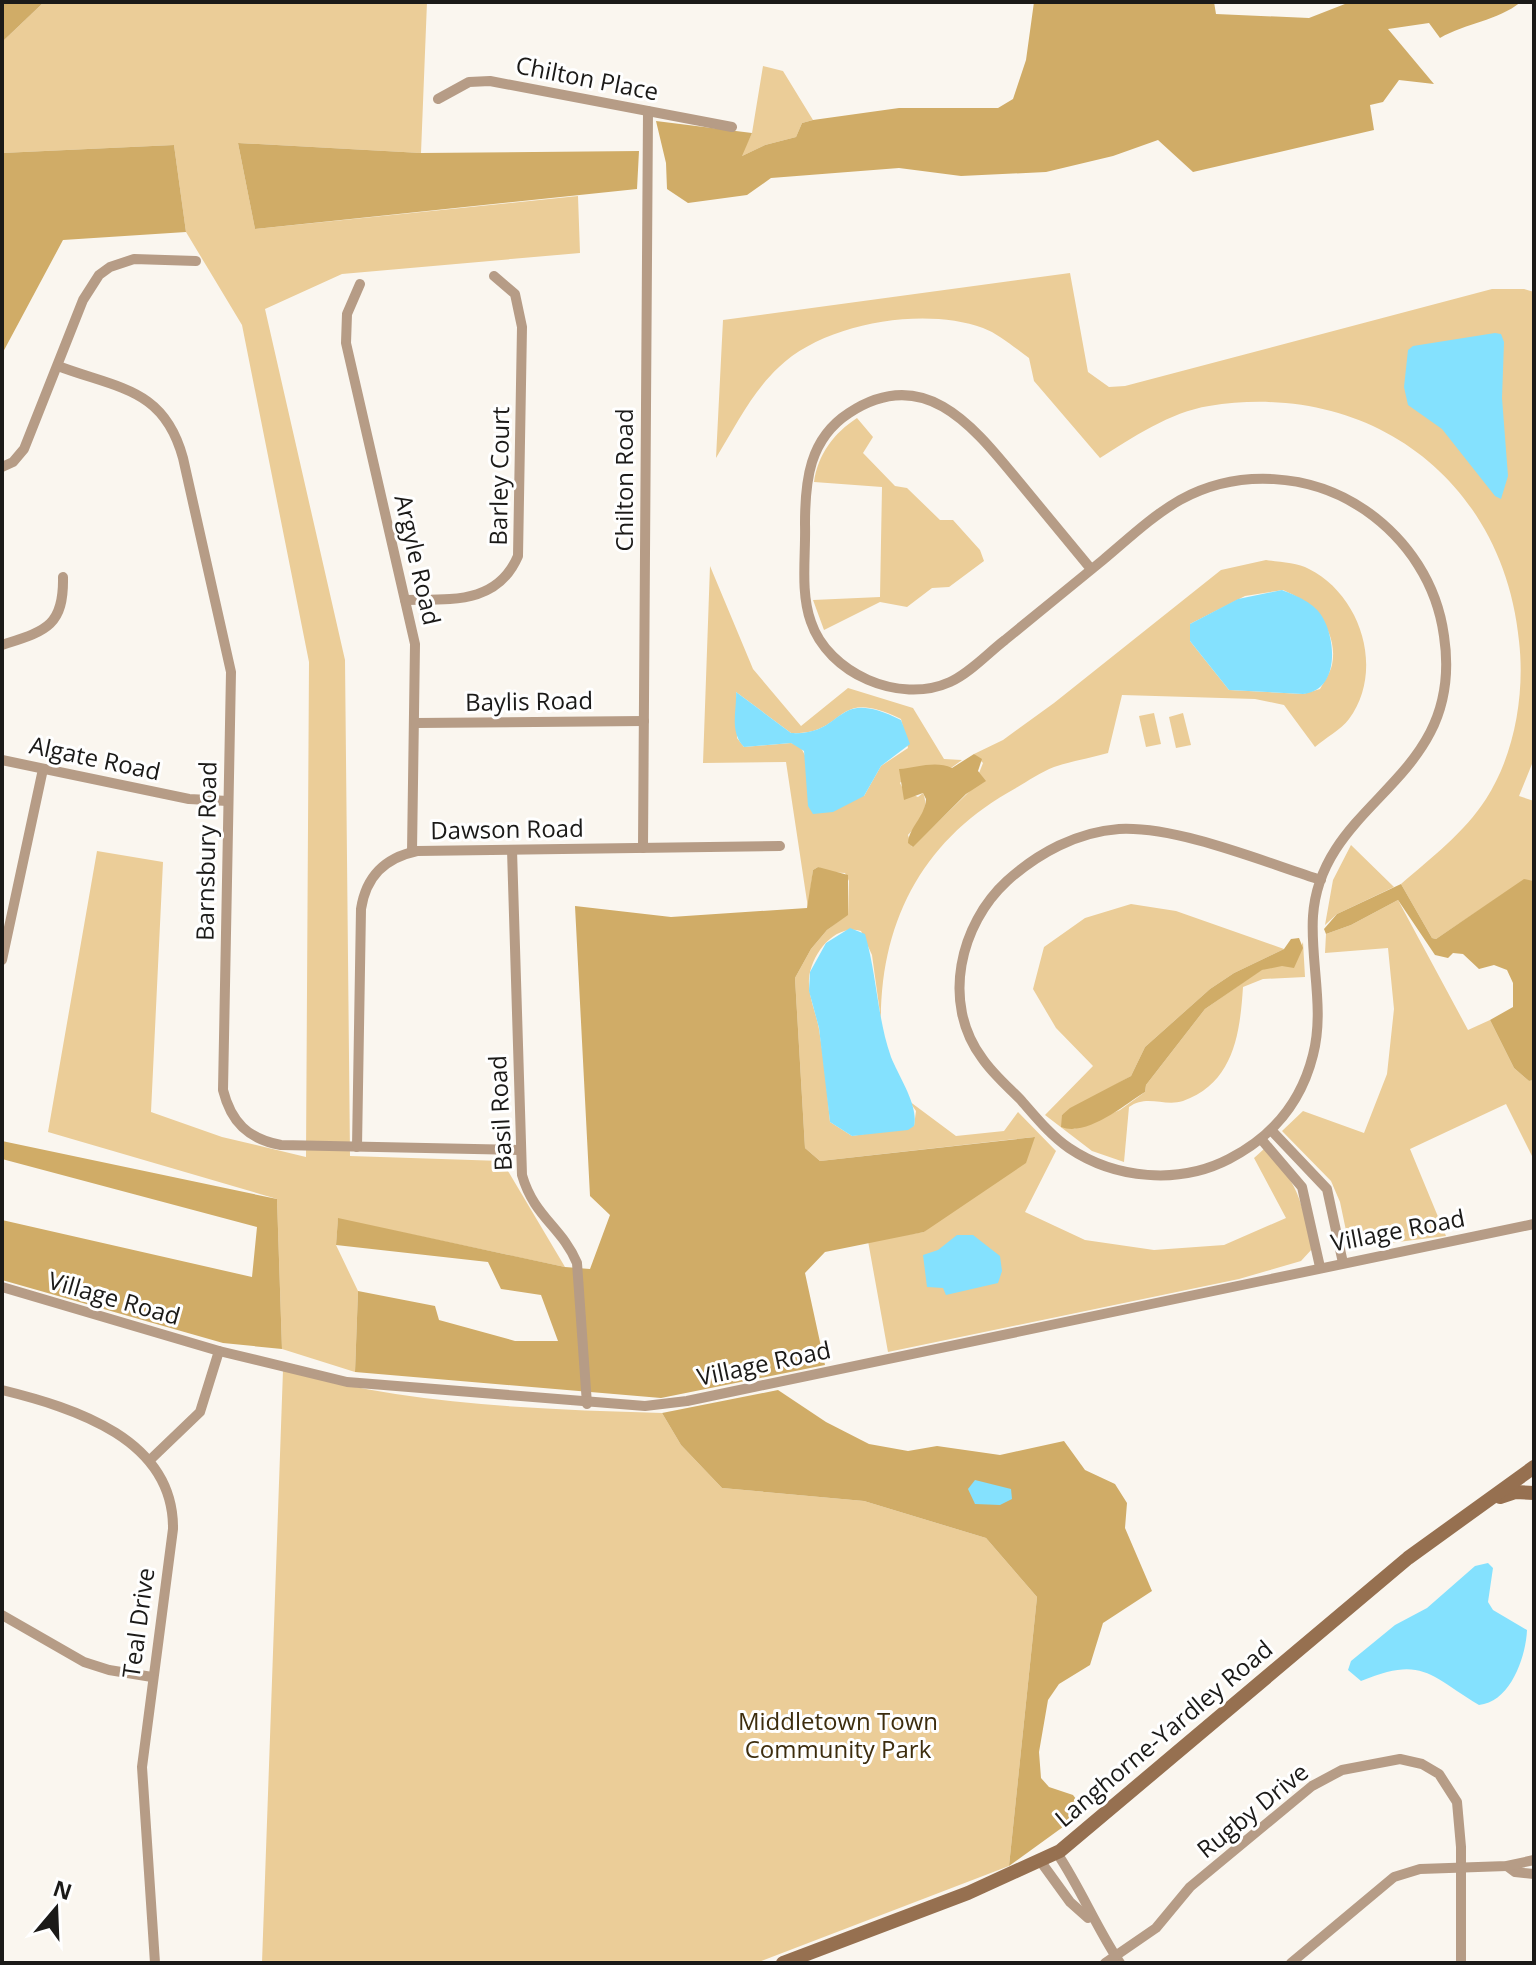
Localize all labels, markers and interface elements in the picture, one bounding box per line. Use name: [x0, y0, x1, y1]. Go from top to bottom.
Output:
street label: Chilton Place: [513, 48, 661, 108]
street label: Barley Court: [481, 406, 516, 546]
street label: Chilton Road: [607, 408, 640, 552]
street label: Argyle Road: [387, 491, 450, 628]
street label: Baylis Road: [465, 683, 593, 718]
street label: Algate Road: [27, 728, 164, 788]
street label: Barnsbury Road: [187, 761, 224, 941]
street label: Dawson Road: [430, 811, 584, 846]
street label: Basil Road: [480, 1054, 519, 1172]
street label: Village Road: [1328, 1200, 1468, 1259]
street label: Village Road: [45, 1263, 184, 1332]
street label: Village Road: [694, 1332, 834, 1393]
street label: Teal Drive: [113, 1565, 162, 1680]
street label: Langhorne-Yardley Road: [1047, 1632, 1279, 1834]
park label: Middletown Town Community Park: [738, 1704, 938, 1765]
street label: Rugby Drive: [1190, 1755, 1315, 1865]
north arrow: [16, 1869, 96, 1949]
text: N: [49, 1872, 76, 1906]

